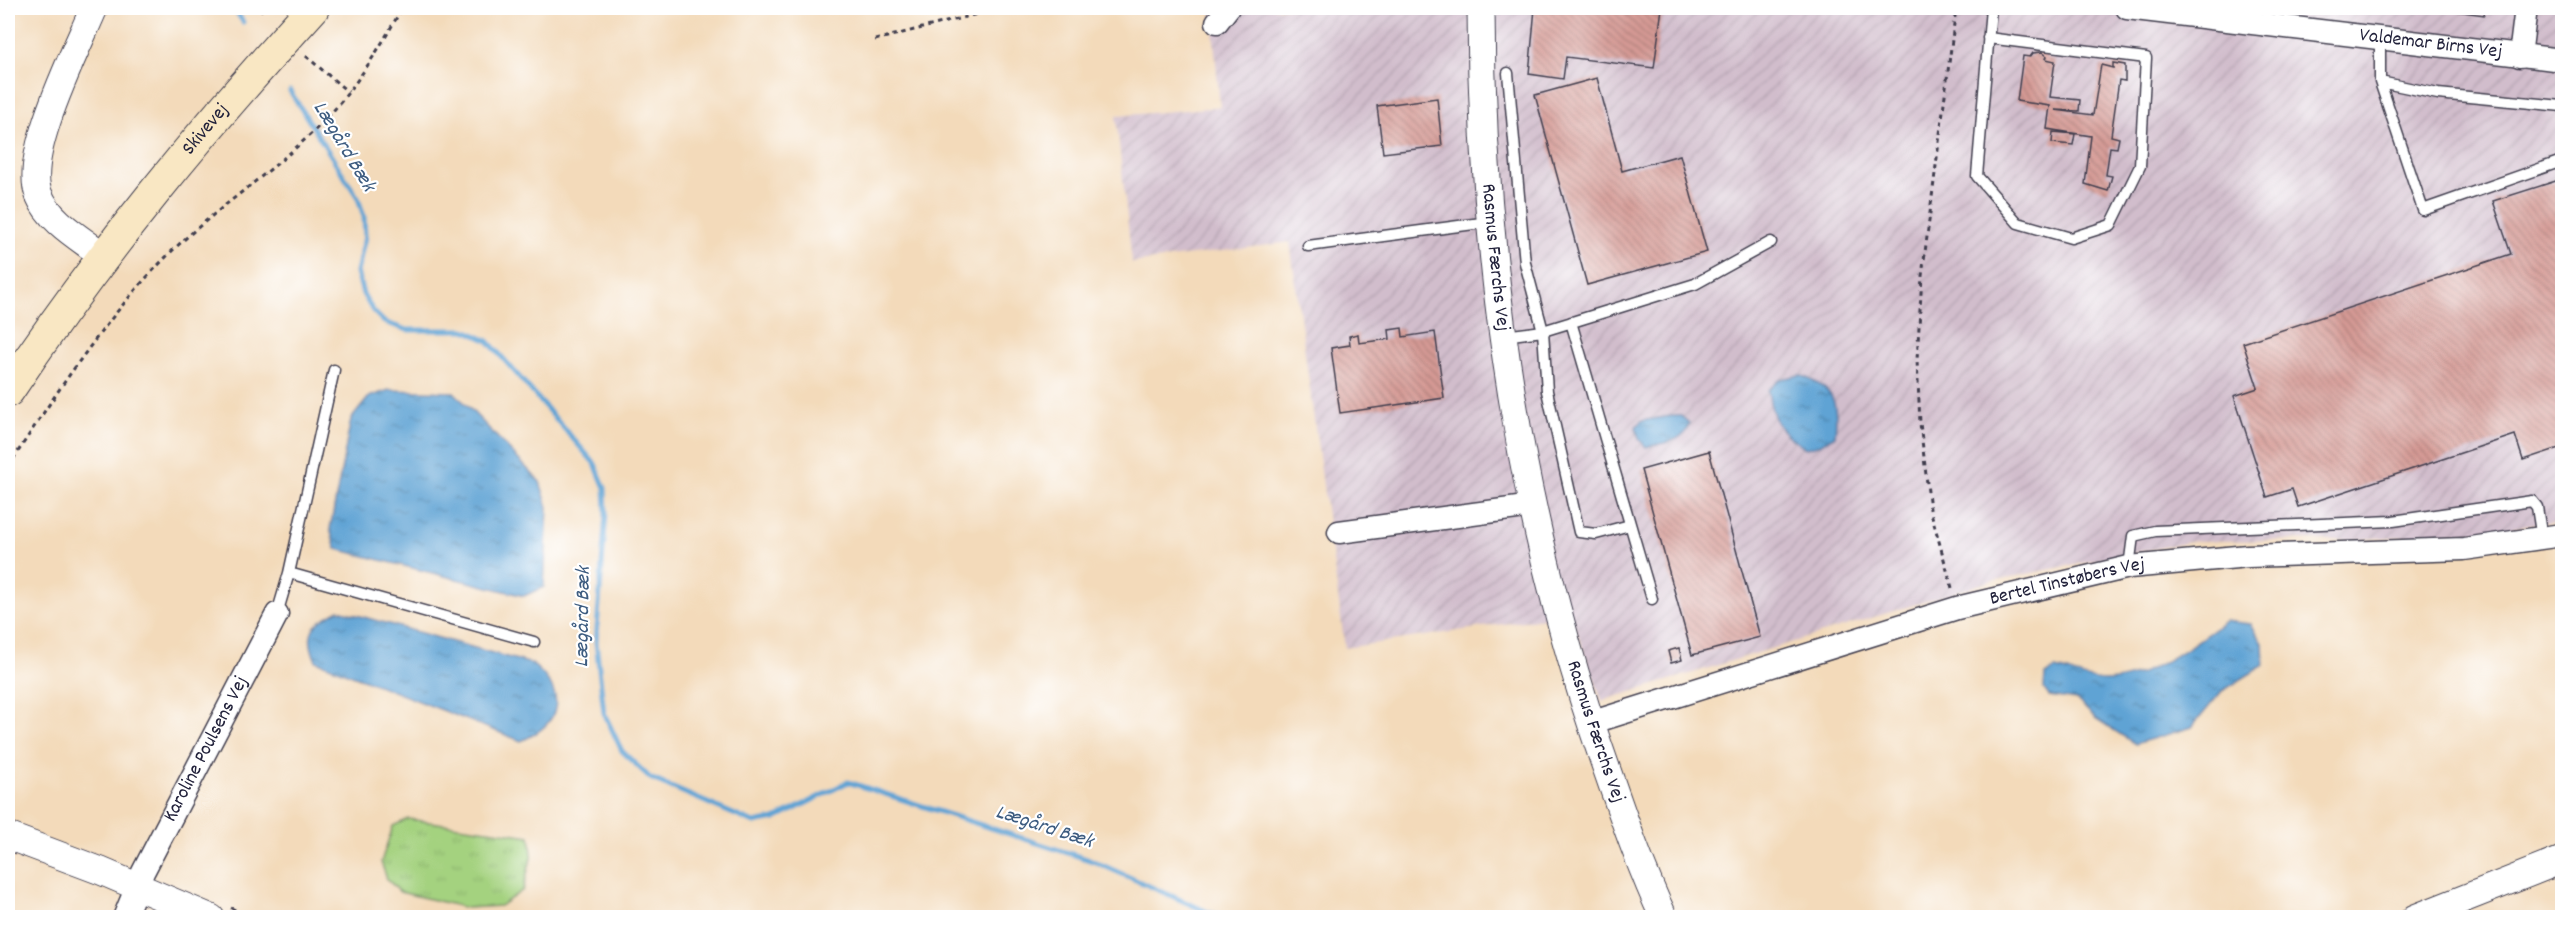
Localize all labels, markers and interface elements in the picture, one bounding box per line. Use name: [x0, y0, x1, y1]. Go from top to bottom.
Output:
street label: Valdemar Birns Vej: [2358, 22, 2504, 67]
water label: Lægård Bæk: [304, 96, 383, 200]
street label: Skivevej: [176, 98, 236, 162]
street label: Rasmus Færchs Vej: [1473, 183, 1516, 333]
street label: Bertel Tinstøbers Vej: [1987, 552, 2146, 614]
water label: Lægård Bæk: [568, 564, 600, 668]
street label: Rasmus Færchs Vej: [1558, 657, 1631, 807]
street label: Karoline Poulsens Vej: [157, 672, 256, 827]
water label: Lægård Bæk: [991, 798, 1099, 859]

